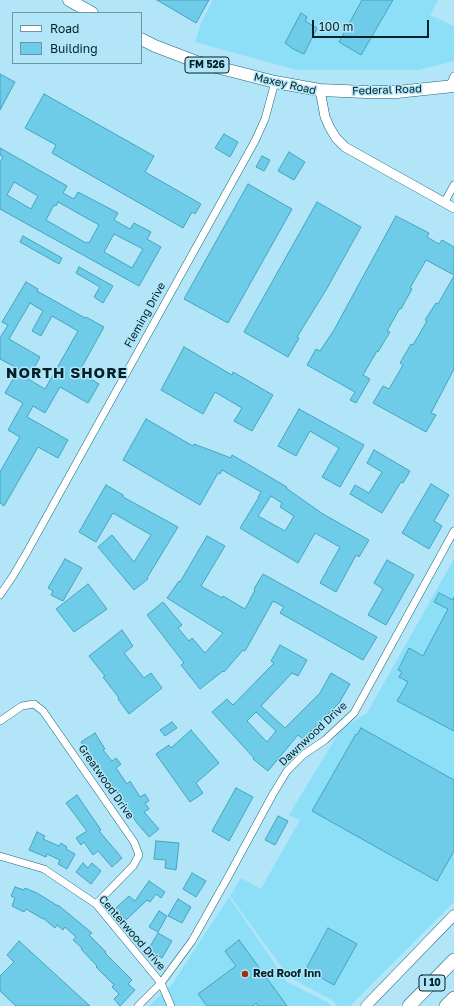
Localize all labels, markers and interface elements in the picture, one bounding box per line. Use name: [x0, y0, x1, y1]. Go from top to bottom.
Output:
legend: [12, 12, 142, 64]
scale bar: [314, 12, 431, 38]
text: 100 m: [319, 19, 353, 34]
text: Road: [50, 21, 79, 36]
text: Building: [50, 41, 98, 56]
road number: FM 526: [185, 57, 229, 73]
street label: Maxey Road: [253, 70, 317, 98]
street label: Federal Road: [352, 82, 422, 98]
street label: Fleming Drive: [122, 280, 168, 350]
district label: NORTH SHORE: [6, 364, 128, 382]
street label: Dawnwood Drive: [276, 699, 350, 769]
street label: Greatwood Drive: [75, 742, 137, 822]
street label: Centerwood Drive: [96, 893, 168, 973]
place label: Red Roof Inn: [253, 967, 321, 981]
marker: Red Roof Inn: [240, 969, 250, 979]
road number: I 10: [419, 975, 445, 991]

